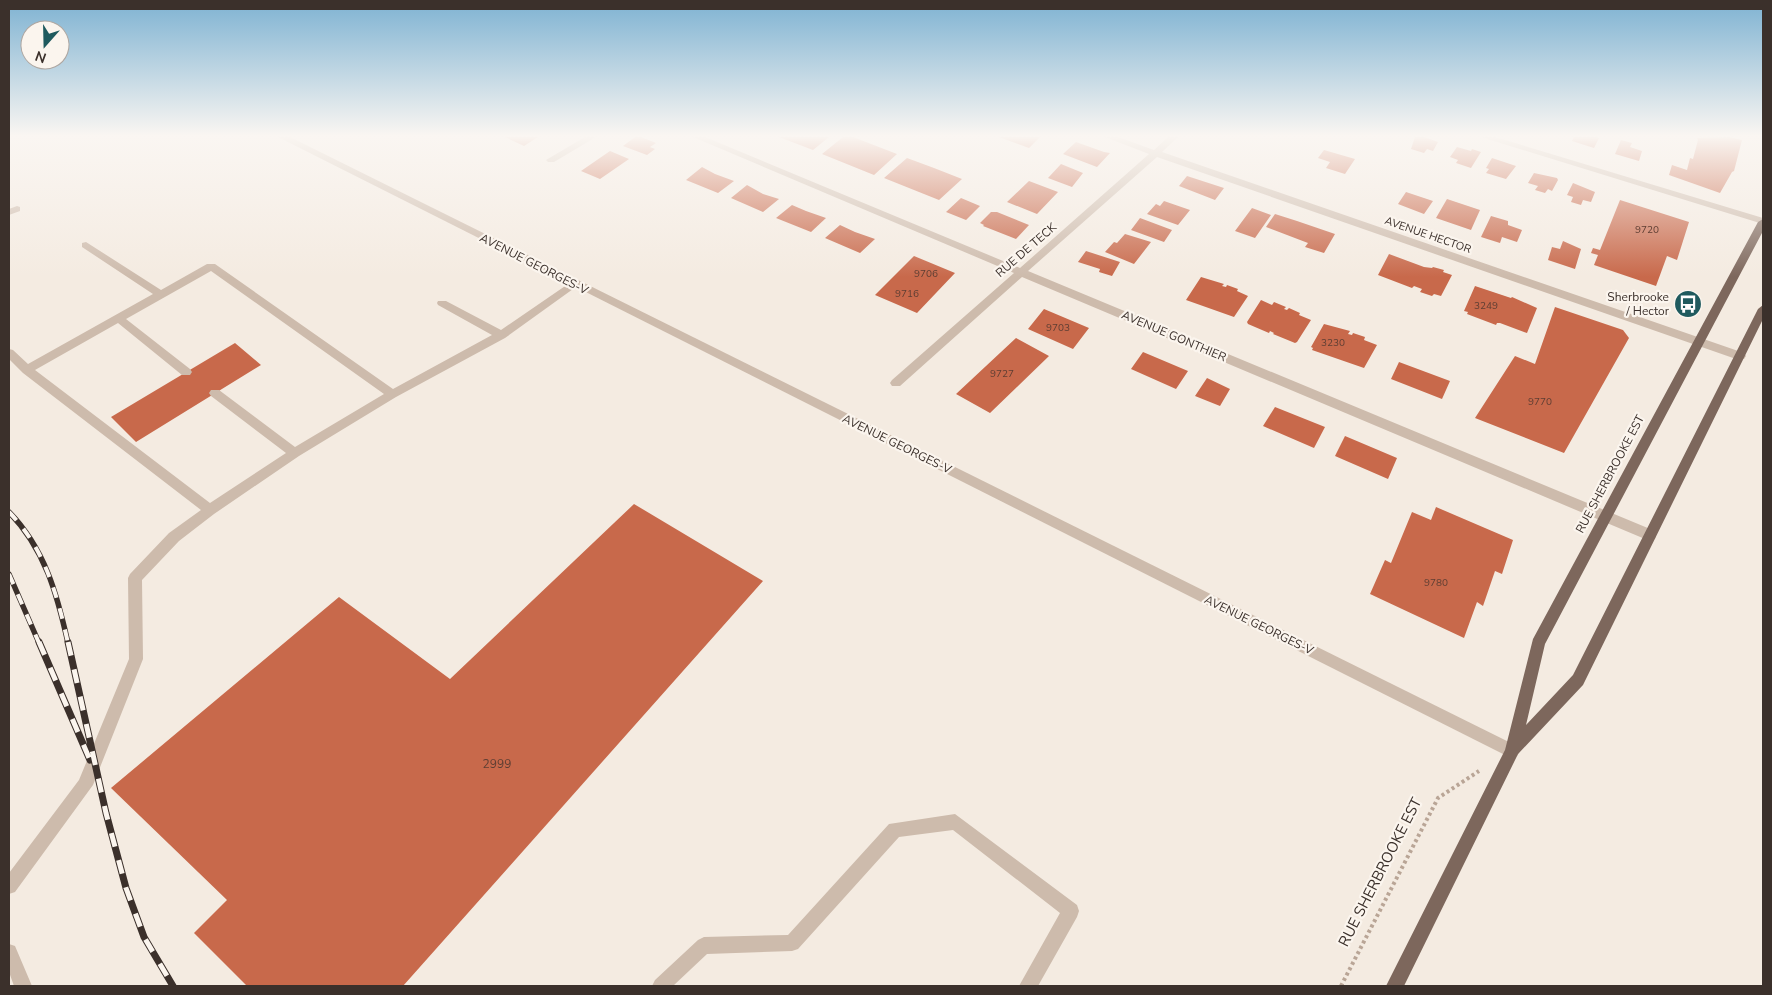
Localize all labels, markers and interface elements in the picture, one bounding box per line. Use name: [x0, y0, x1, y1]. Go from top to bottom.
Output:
north arrow: [20, 20, 70, 70]
text: N: [33, 46, 49, 67]
street label: AVENUE HECTOR: [1383, 213, 1474, 257]
street label: RUE DE TECK: [992, 219, 1060, 281]
house number: 9720: [1635, 223, 1659, 237]
street label: AVENUE GEORGES-V: [477, 230, 592, 299]
house number: 9706: [914, 267, 938, 281]
house number: 9716: [895, 287, 919, 301]
place label: Sherbrooke / Hector: [1607, 289, 1670, 319]
bus stop icon: Sherbrooke / Hector: [1673, 289, 1703, 319]
house number: 3249: [1474, 299, 1498, 313]
street label: AVENUE GONTHIER: [1119, 307, 1229, 365]
house number: 9703: [1046, 321, 1070, 335]
house number: 3230: [1321, 336, 1345, 350]
house number: 9727: [990, 367, 1014, 381]
house number: 9770: [1528, 395, 1552, 409]
street label: AVENUE GEORGES-V: [840, 411, 955, 478]
street label: RUE SHERBROOKE EST: [1572, 411, 1648, 536]
house number: 9780: [1424, 576, 1448, 590]
street label: AVENUE GEORGES-V: [1202, 592, 1317, 659]
house number: 2999: [483, 756, 511, 772]
street label: RUE SHERBROOKE EST: [1334, 794, 1426, 950]

